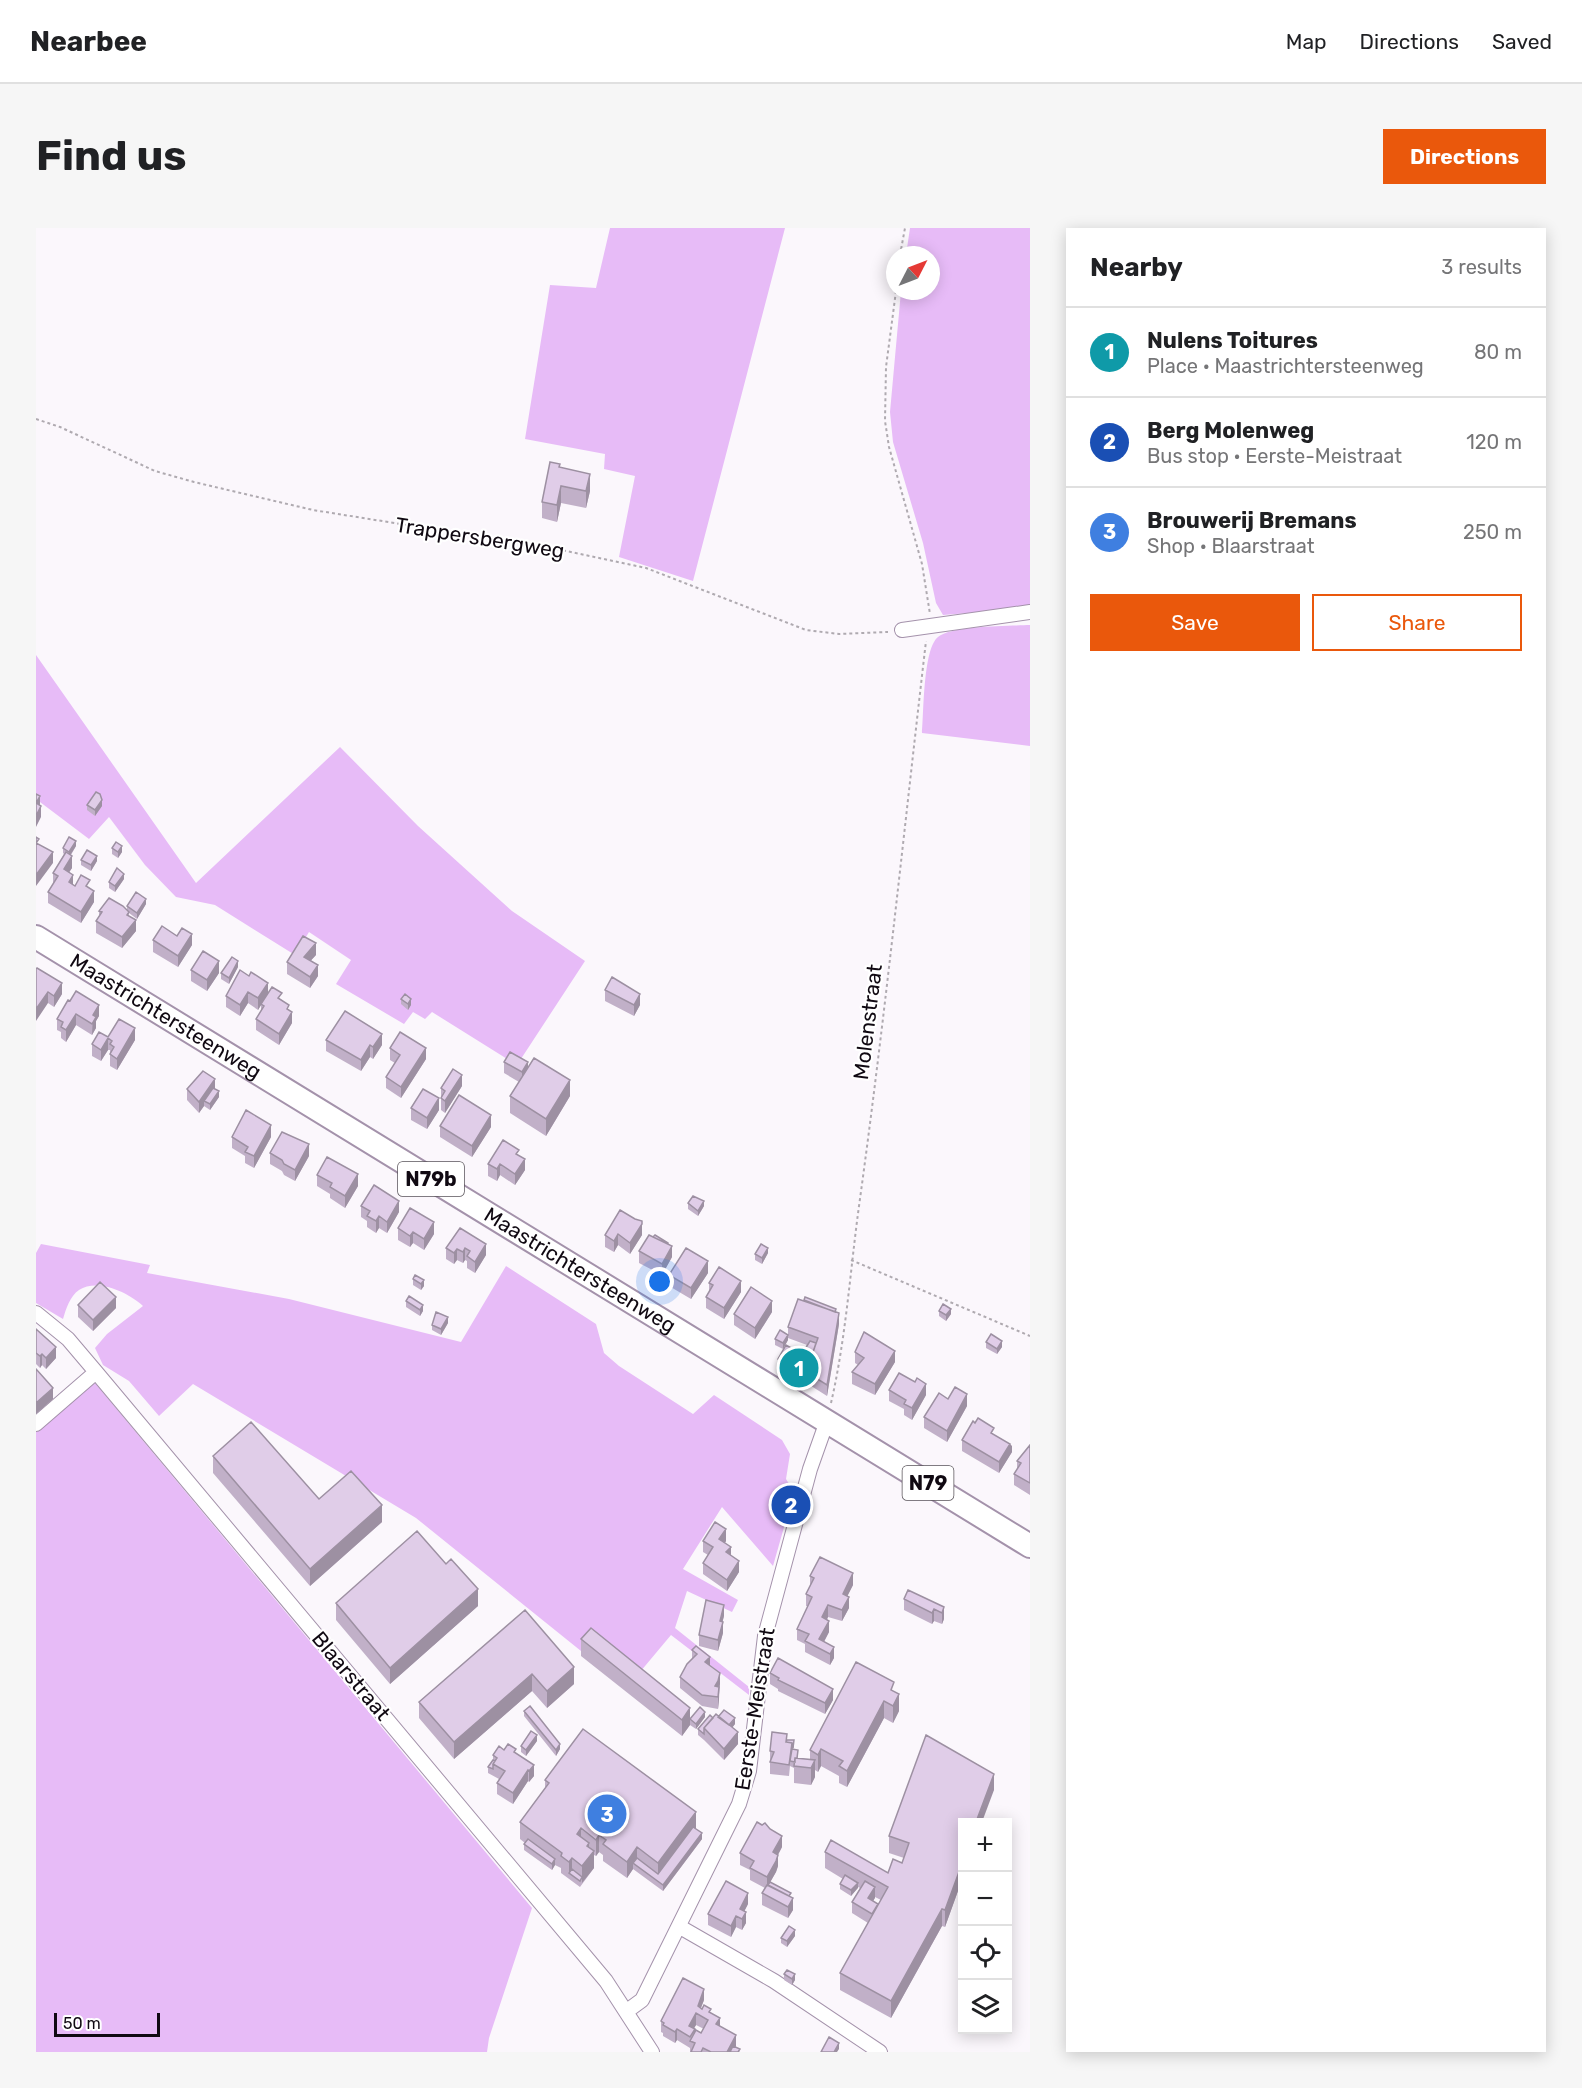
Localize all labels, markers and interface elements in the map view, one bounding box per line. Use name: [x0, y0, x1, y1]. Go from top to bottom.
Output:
text: Nearbee: [30, 25, 147, 58]
text: Map: [1286, 29, 1327, 54]
text: Directions: [1360, 29, 1459, 54]
text: Saved: [1492, 29, 1552, 54]
button: Directions: [1383, 129, 1546, 184]
text: Find us: [36, 131, 187, 181]
north arrow: [886, 246, 940, 300]
text: Nearby: [1090, 252, 1183, 283]
text: 3 results: [1441, 255, 1522, 279]
text: Nulens Toitures: [1147, 327, 1318, 354]
text: 1: [1105, 340, 1114, 364]
text: 80 m: [1474, 340, 1522, 364]
text: Place · Maastrichtersteenweg: [1147, 354, 1424, 378]
text: Berg Molenweg: [1147, 417, 1314, 444]
text: 2: [1103, 430, 1116, 454]
text: 120 m: [1466, 430, 1522, 454]
text: Bus stop · Eerste-Meistraat: [1147, 444, 1402, 468]
text: Brouwerij Bremans: [1147, 507, 1357, 534]
street label: Trappersbergweg: [394, 512, 566, 563]
text: 3: [1103, 520, 1116, 544]
text: 250 m: [1463, 520, 1522, 544]
text: Shop · Blaarstraat: [1147, 534, 1315, 558]
button: Save: [1090, 594, 1300, 651]
button: Share: [1312, 594, 1522, 651]
street label: Maastrichtersteenweg: [66, 948, 266, 1084]
street label: Molenstraat: [848, 963, 887, 1081]
road number: N79b: [398, 1162, 464, 1196]
street label: Maastrichtersteenweg: [480, 1202, 681, 1338]
your location: [645, 1267, 674, 1296]
pin: 1: [780, 1346, 819, 1390]
road number: N79: [902, 1466, 954, 1500]
pin: 2: [772, 1482, 810, 1528]
street label: Blaarstraat: [307, 1626, 396, 1725]
street label: Eerste-Meistraat: [729, 1626, 780, 1792]
pin: 3: [588, 1792, 626, 1836]
map controls: [958, 1818, 1012, 2034]
button: +: [958, 1818, 1012, 1872]
button: −: [958, 1872, 1012, 1926]
button: locate: [958, 1926, 1012, 1980]
button: layers: [958, 1980, 1012, 2034]
scale bar: [54, 2010, 160, 2038]
text: 50 m: [63, 2014, 101, 2033]

